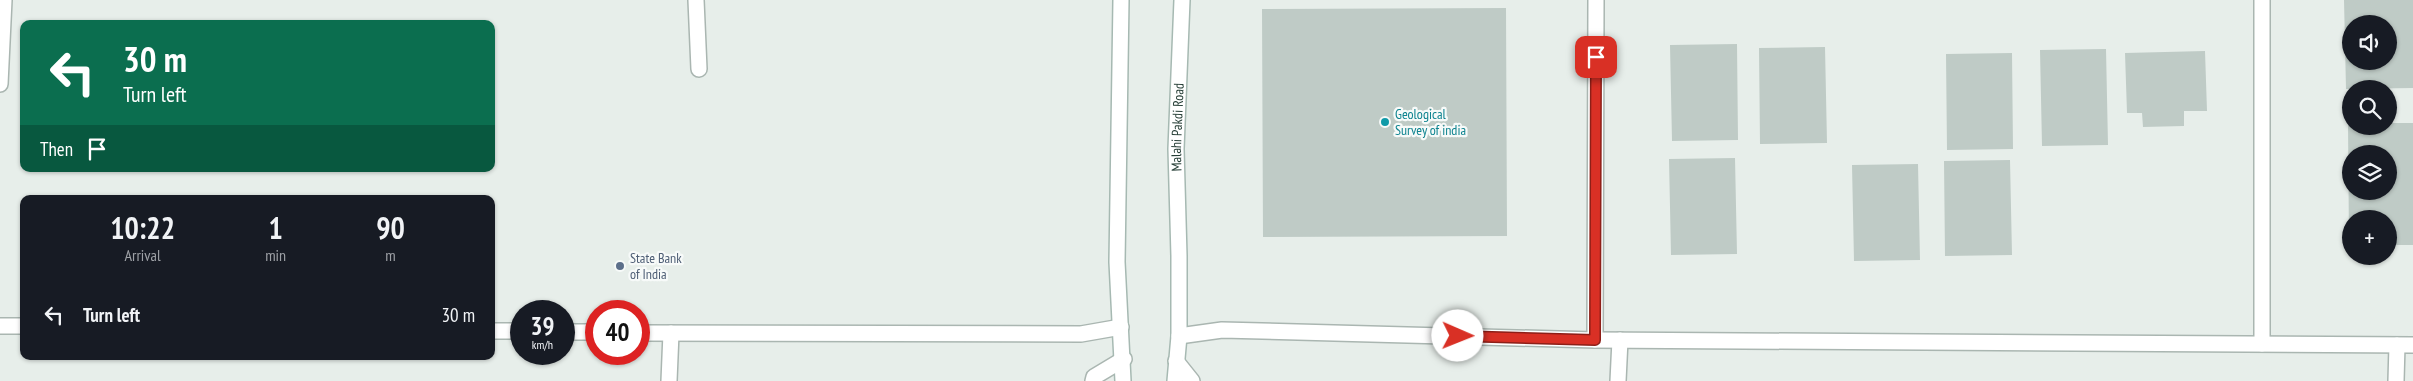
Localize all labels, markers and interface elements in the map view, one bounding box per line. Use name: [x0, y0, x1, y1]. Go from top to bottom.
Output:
map controls: [2342, 15, 2397, 265]
button: sound: [2342, 15, 2397, 70]
text: 30 m: [123, 36, 187, 82]
pin: [1575, 36, 1617, 78]
icon: left: [40, 40, 105, 105]
icon: arrive: [1582, 43, 1610, 71]
text: Turn left: [123, 80, 187, 108]
button: search: [2342, 80, 2397, 135]
street label: Malahi Pakdi Road: [1167, 83, 1188, 172]
place label: Geological Survey of india: [1395, 105, 1466, 139]
marker: Geological Survey of india: [1379, 116, 1391, 128]
icon: arrive: [83, 135, 111, 163]
text: Then: [40, 137, 73, 161]
button: layers: [2342, 145, 2397, 200]
text: 10:22: [110, 208, 175, 247]
text: 1: [268, 208, 283, 247]
text: 90: [376, 208, 405, 247]
button: +: [2342, 210, 2397, 265]
text: Arrival: [124, 245, 161, 265]
text: min: [265, 245, 286, 265]
text: m: [385, 245, 396, 265]
place label: State Bank of India: [630, 249, 682, 283]
marker: State Bank of India: [614, 260, 626, 272]
speed limit sign: 40: [585, 300, 650, 365]
icon: left: [40, 301, 68, 329]
text: Turn left: [83, 303, 140, 327]
text: 30 m: [442, 303, 475, 327]
position arrow: [1431, 309, 1483, 361]
text: 39: [531, 310, 554, 342]
text: km/h: [532, 337, 553, 352]

